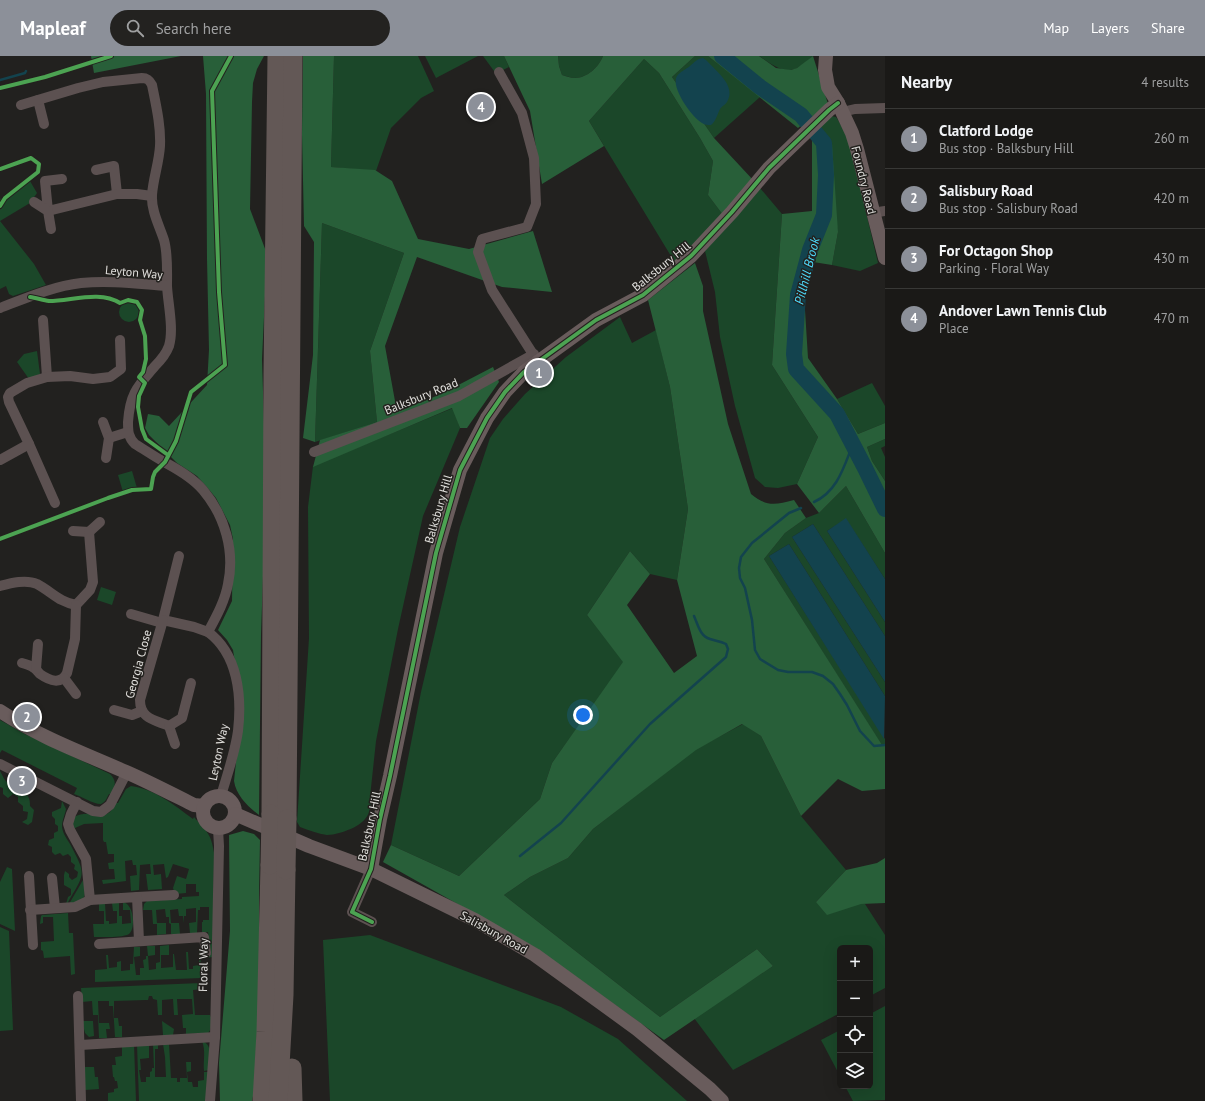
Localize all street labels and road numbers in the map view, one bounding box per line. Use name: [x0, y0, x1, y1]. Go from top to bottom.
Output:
street label: Foundry Road: [848, 144, 880, 216]
street label: Balksbury Hill: [629, 238, 694, 294]
street label: Leyton Way: [105, 262, 164, 282]
street label: Balksbury Road: [382, 374, 460, 418]
street label: Balksbury Hill: [421, 472, 455, 545]
street label: Georgia Close: [122, 628, 154, 700]
street label: Leyton Way: [205, 722, 231, 782]
street label: Balksbury Hill: [354, 789, 384, 862]
street label: Salisbury Road: [458, 907, 530, 957]
street label: Floral Way: [195, 938, 211, 992]

